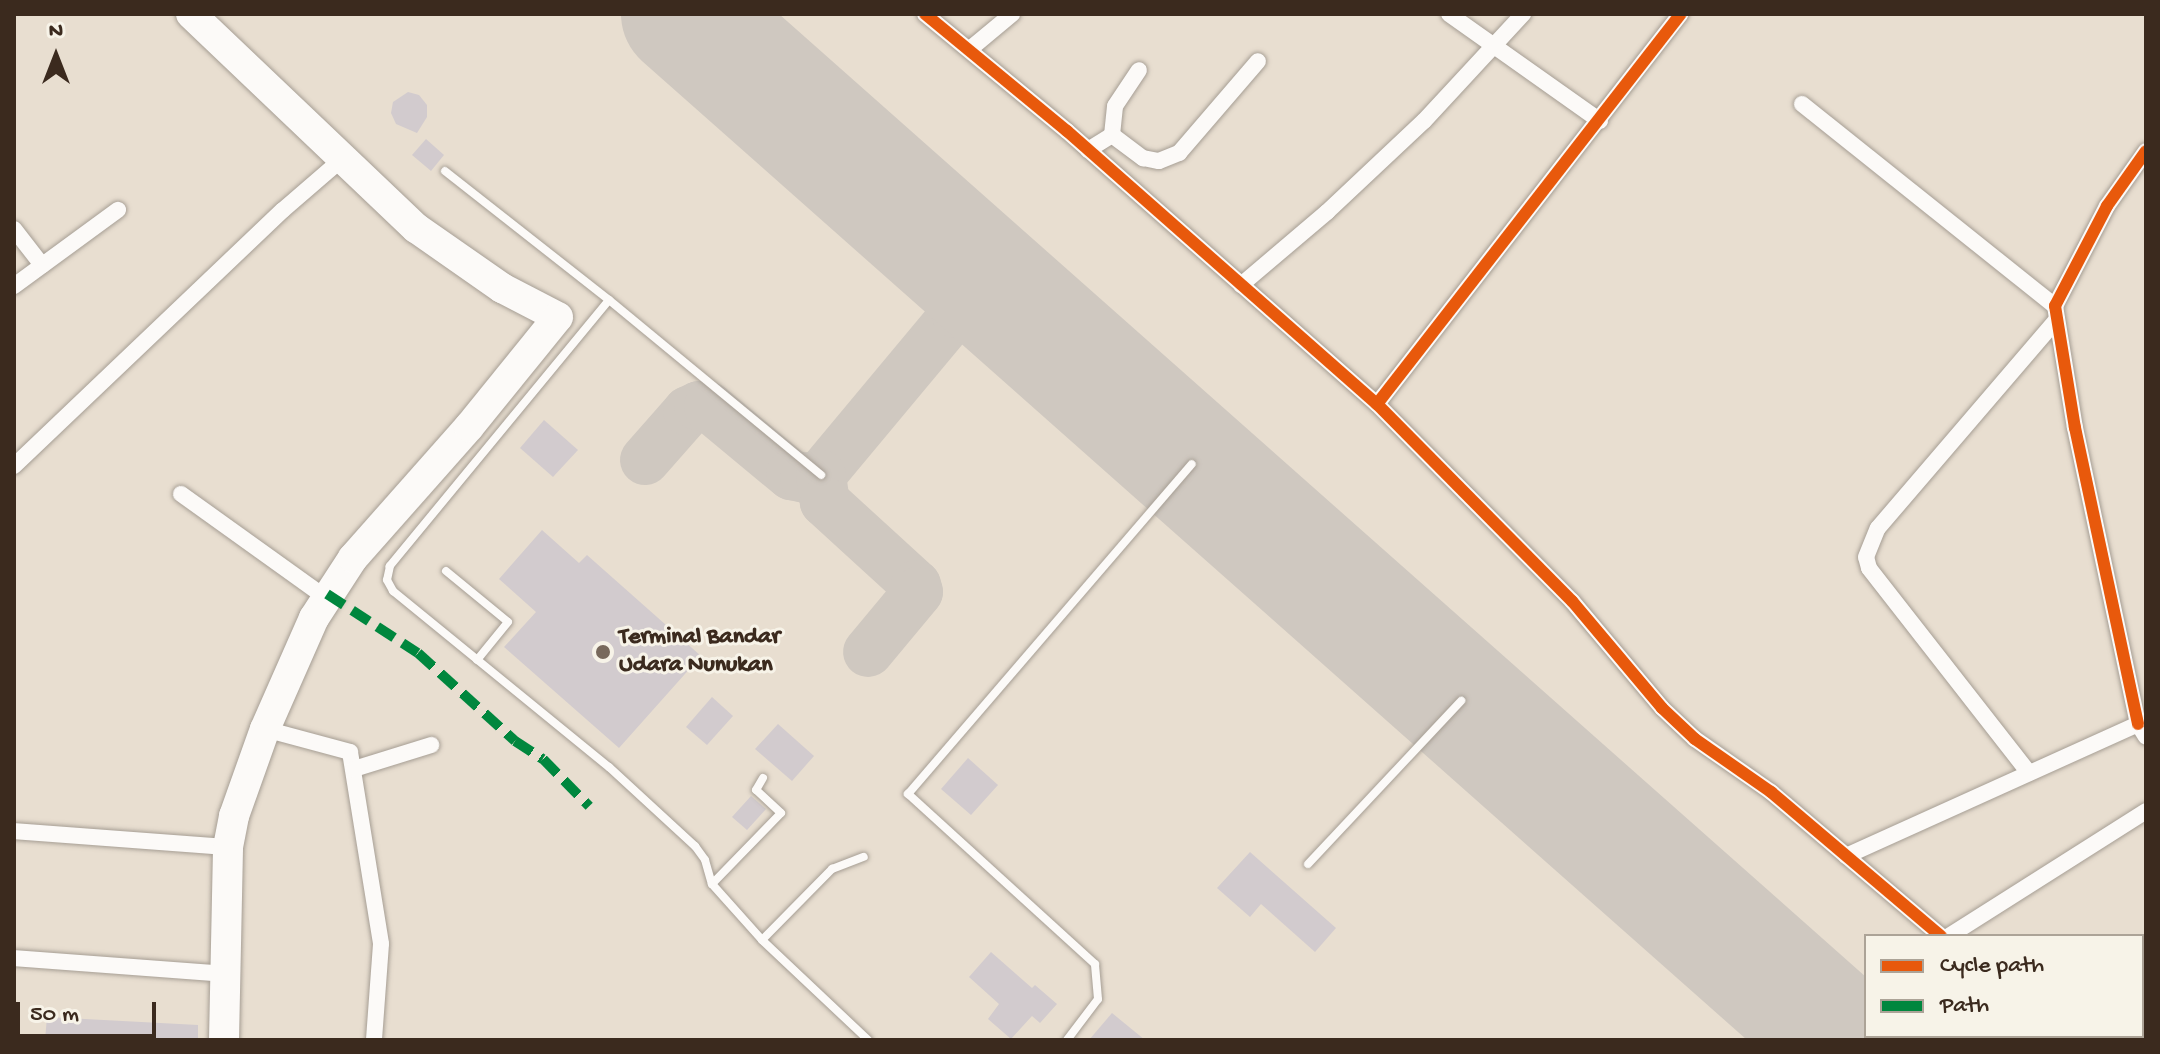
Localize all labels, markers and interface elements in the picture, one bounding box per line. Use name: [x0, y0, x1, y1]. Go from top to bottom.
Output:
north arrow: [16, 16, 96, 96]
text: N: [49, 19, 63, 45]
place label: Terminal Bandar Udara Nunukan: [619, 624, 780, 680]
marker: Terminal Bandar Udara Nunukan: [594, 643, 612, 661]
legend: [1864, 934, 2144, 1038]
text: Cycle path: [1940, 952, 2044, 981]
scale bar: [20, 986, 160, 1036]
text: Path: [1940, 992, 1989, 1021]
text: 50 m: [30, 1001, 79, 1030]

